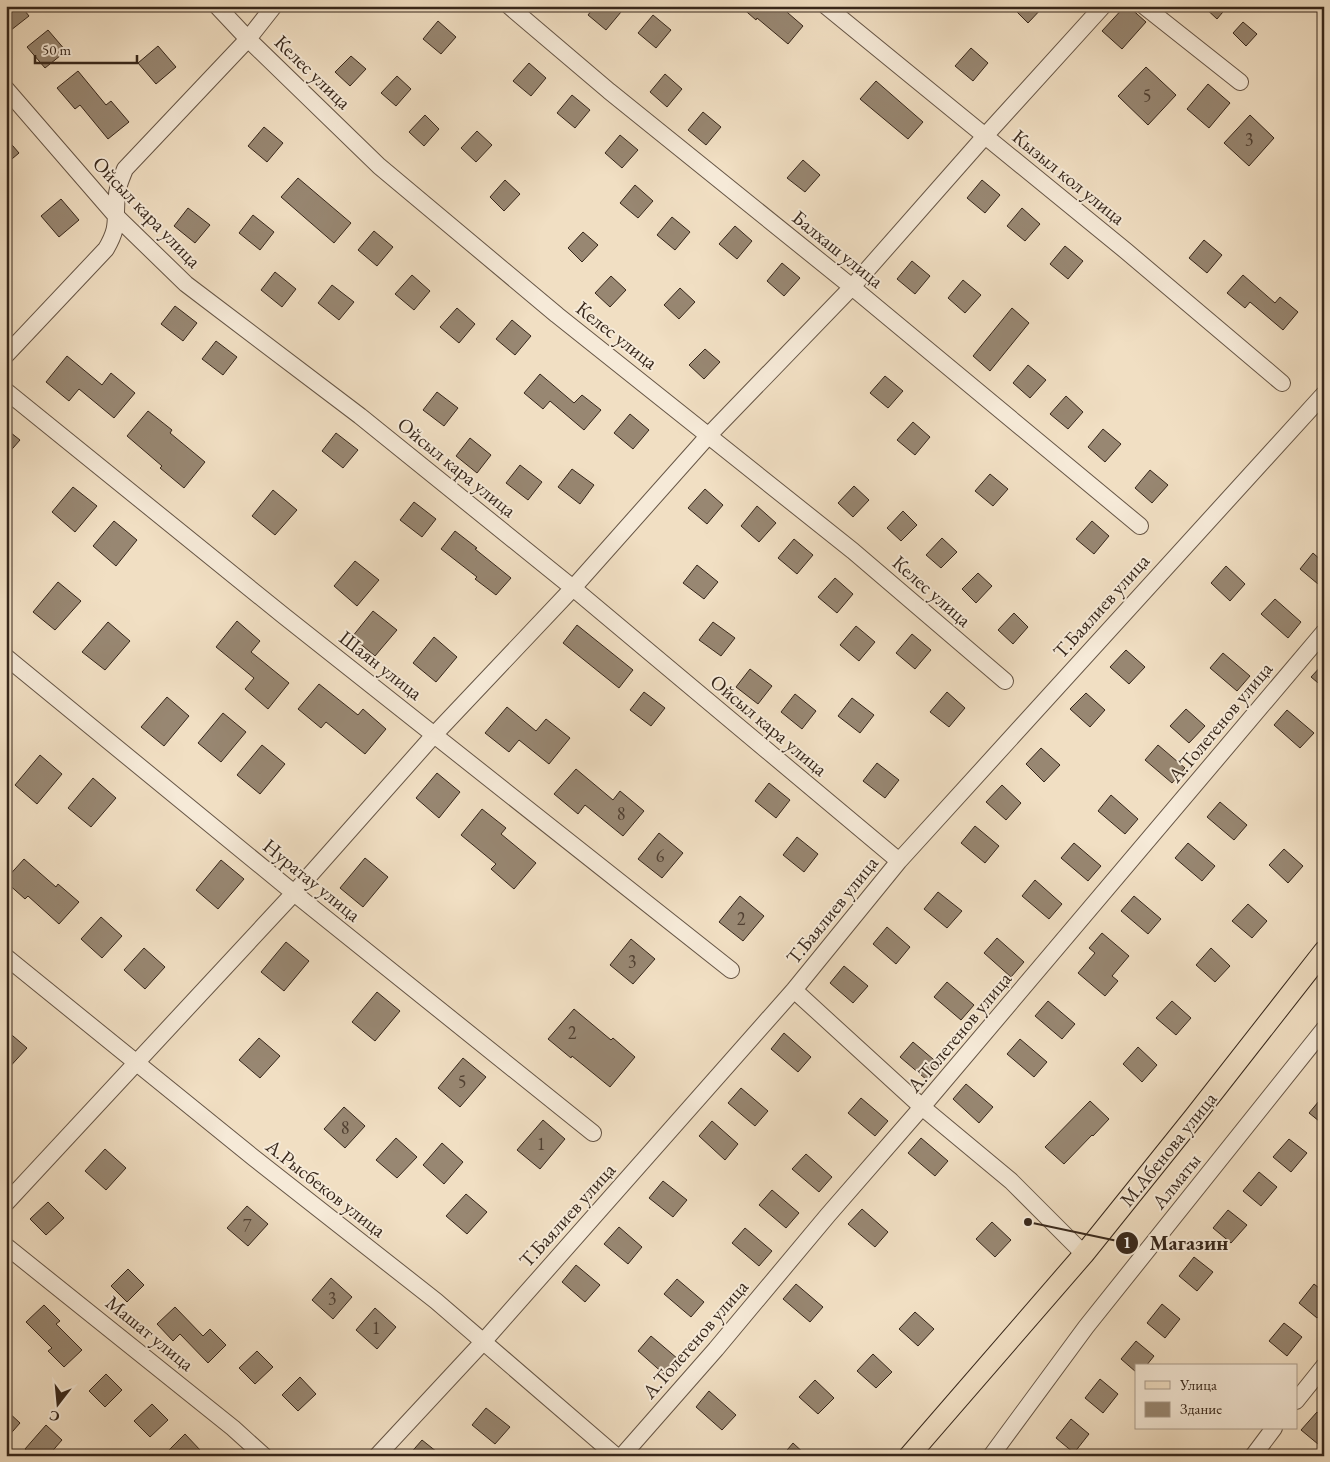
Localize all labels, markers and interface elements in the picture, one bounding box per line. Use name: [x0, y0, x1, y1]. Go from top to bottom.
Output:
street label: Келес улица: [269, 29, 357, 115]
scale bar: [35, 32, 138, 64]
text: 50 m: [42, 40, 71, 59]
house number: 5: [1143, 84, 1151, 107]
street label: Кызыл кол улица: [1007, 124, 1131, 230]
house number: 3: [1245, 128, 1253, 151]
street label: Ойсыл кара улица: [87, 151, 207, 273]
street label: Балхаш улица: [787, 204, 889, 294]
street label: Келес улица: [571, 295, 663, 375]
street label: Ойсыл кара улица: [392, 411, 522, 523]
street label: Т.Баялиев улица: [1047, 548, 1155, 664]
street label: Келес улица: [887, 549, 977, 633]
street label: Шаян улица: [334, 624, 428, 706]
street label: А.Толегенов улица: [1161, 656, 1278, 788]
street label: Ойсыл кара улица: [705, 668, 833, 782]
house number: 8: [617, 802, 625, 825]
street label: Нуратау улица: [258, 833, 366, 927]
house number: 6: [656, 844, 665, 867]
street label: Т.Баялиев улица: [780, 850, 884, 970]
house number: 2: [737, 907, 746, 930]
house number: 3: [628, 950, 636, 973]
street label: А.Толегенов улица: [900, 966, 1017, 1098]
house number: 2: [568, 1021, 577, 1044]
house number: 5: [458, 1070, 466, 1093]
street label: М.Абенова улица: [1114, 1086, 1222, 1212]
house number: 8: [341, 1116, 349, 1139]
street label: А.Рысбеков улица: [260, 1132, 391, 1243]
house number: 1: [537, 1132, 545, 1155]
street label: Алматы: [1145, 1148, 1206, 1215]
street label: Т.Баялиев улица: [513, 1157, 621, 1273]
house number: 7: [243, 1214, 252, 1237]
callout: Магазин: [1114, 1225, 1238, 1261]
text: Магазин: [1150, 1229, 1228, 1256]
text: 1: [1123, 1233, 1131, 1252]
street label: А.Толегенов улица: [636, 1274, 754, 1405]
house number: 3: [328, 1287, 336, 1310]
street label: Машат улица: [101, 1289, 200, 1377]
house number: 1: [372, 1316, 380, 1339]
legend: [1135, 1364, 1298, 1430]
text: Улица: [1179, 1375, 1217, 1394]
north arrow: [32, 1380, 82, 1430]
text: Здание: [1180, 1399, 1222, 1418]
text: С: [47, 1406, 62, 1427]

